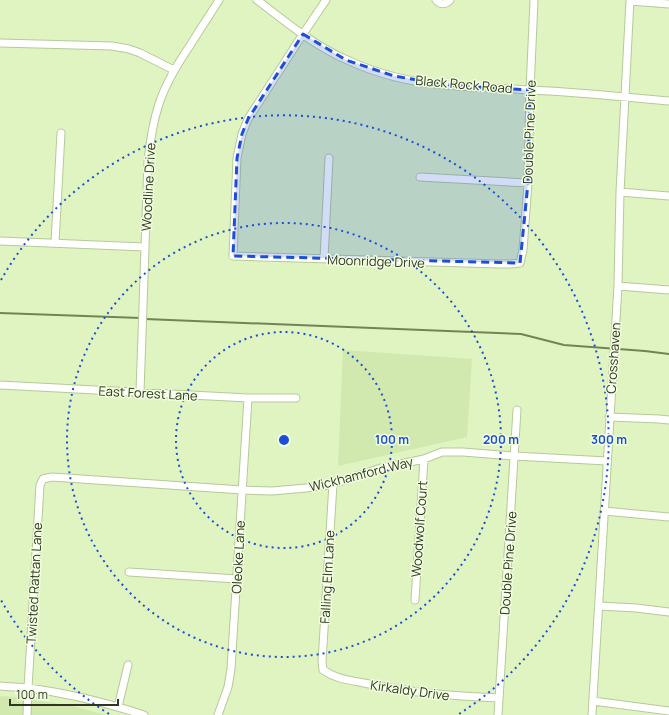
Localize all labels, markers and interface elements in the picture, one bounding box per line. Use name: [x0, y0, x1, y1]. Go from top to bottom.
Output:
street label: Black Rock Road: [415, 71, 513, 97]
street label: Double Pine Drive: [518, 79, 540, 184]
street label: Woodline Drive: [137, 142, 159, 232]
street label: Moonridge Drive: [327, 250, 426, 272]
street label: Crosshaven: [602, 322, 624, 394]
street label: East Forest Lane: [98, 381, 198, 405]
text: 100 m: [375, 431, 409, 448]
text: 200 m: [483, 431, 519, 448]
text: 300 m: [591, 431, 627, 448]
centre of rings: [277, 433, 291, 447]
street label: Wickhamford Way: [307, 452, 415, 496]
street label: Woodwolf Court: [407, 480, 431, 578]
street label: Double Pine Drive: [495, 510, 521, 616]
street label: Oleoke Lane: [227, 519, 249, 594]
street label: Twisted Rattan Lane: [22, 522, 46, 644]
street label: Falling Elm Lane: [316, 529, 338, 624]
street label: Kirkaldy Drive: [369, 676, 451, 705]
scale bar: [10, 681, 118, 707]
text: 100 m: [16, 686, 48, 703]

